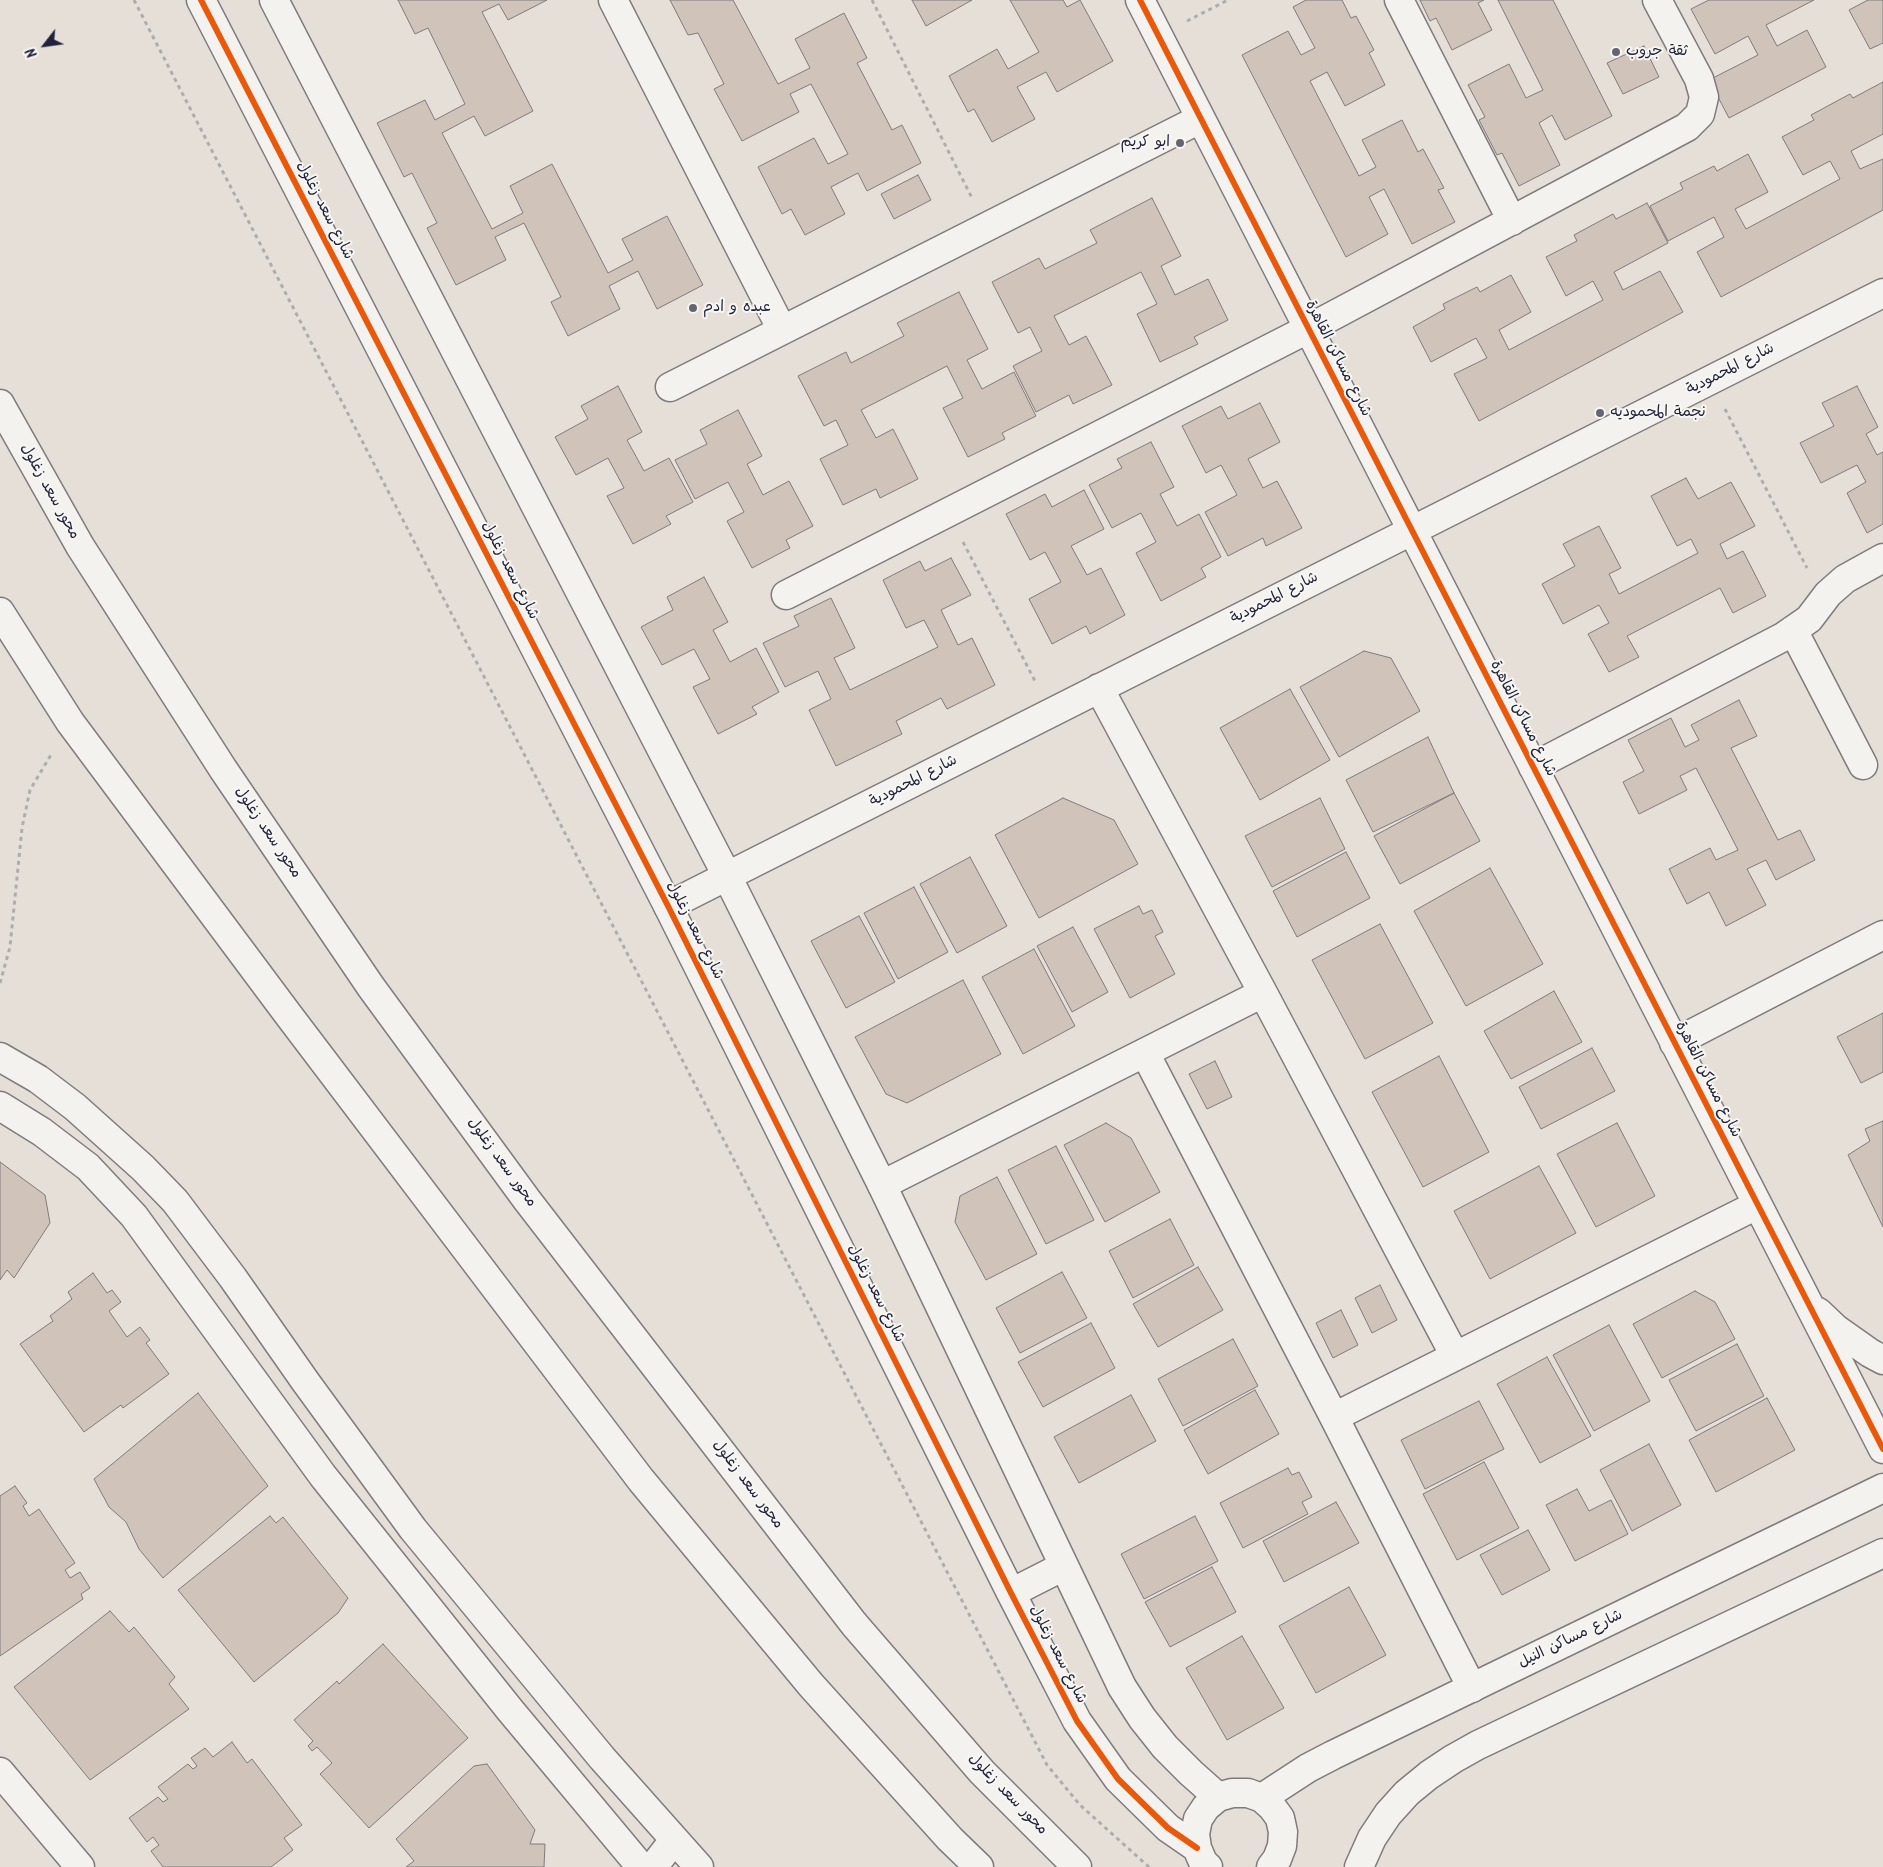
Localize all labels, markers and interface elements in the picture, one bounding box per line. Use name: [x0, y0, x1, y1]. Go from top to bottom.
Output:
north arrow: [20, 20, 70, 70]
text: N: [20, 43, 44, 62]
place label: ثقة جروب: [1626, 43, 1687, 61]
marker: ثقة جروب: [1610, 46, 1622, 58]
place label: ابو كريم: [1120, 134, 1170, 152]
marker: ابو كريم: [1174, 137, 1186, 149]
street label: شارع سعد زغلول: [292, 159, 356, 263]
street label: شارع مساكن القاهرة: [1300, 298, 1374, 420]
place label: عبده و ادم: [703, 299, 771, 317]
marker: عبده و ادم: [687, 302, 699, 314]
street label: شارع المحمودية: [1684, 340, 1778, 400]
place label: نجمة المحموديه: [1610, 404, 1706, 422]
marker: نجمة المحموديه: [1594, 407, 1606, 419]
street label: محور سعد زغلول: [15, 441, 83, 543]
street label: شارع سعد زغلول: [477, 519, 541, 623]
street label: شارع المحمودية: [1228, 569, 1322, 629]
street label: شارع مساكن القاهرة: [1485, 658, 1559, 780]
street label: شارع المحمودية: [867, 752, 961, 812]
street label: محور سعد زغلول: [230, 784, 304, 882]
street label: شارع سعد زغلول: [662, 879, 726, 983]
street label: شارع مساكن القاهرة: [1670, 1019, 1744, 1141]
street label: محور سعد زغلول: [462, 1115, 540, 1211]
street label: شارع سعد زغلول: [843, 1242, 907, 1346]
street label: محور سعد زغلول: [708, 1437, 786, 1533]
street label: شارع سعد زغلول: [1025, 1603, 1089, 1707]
street label: شارع مساكن النيل: [1516, 1607, 1626, 1673]
street label: محور سعد زغلول: [964, 1751, 1050, 1839]

